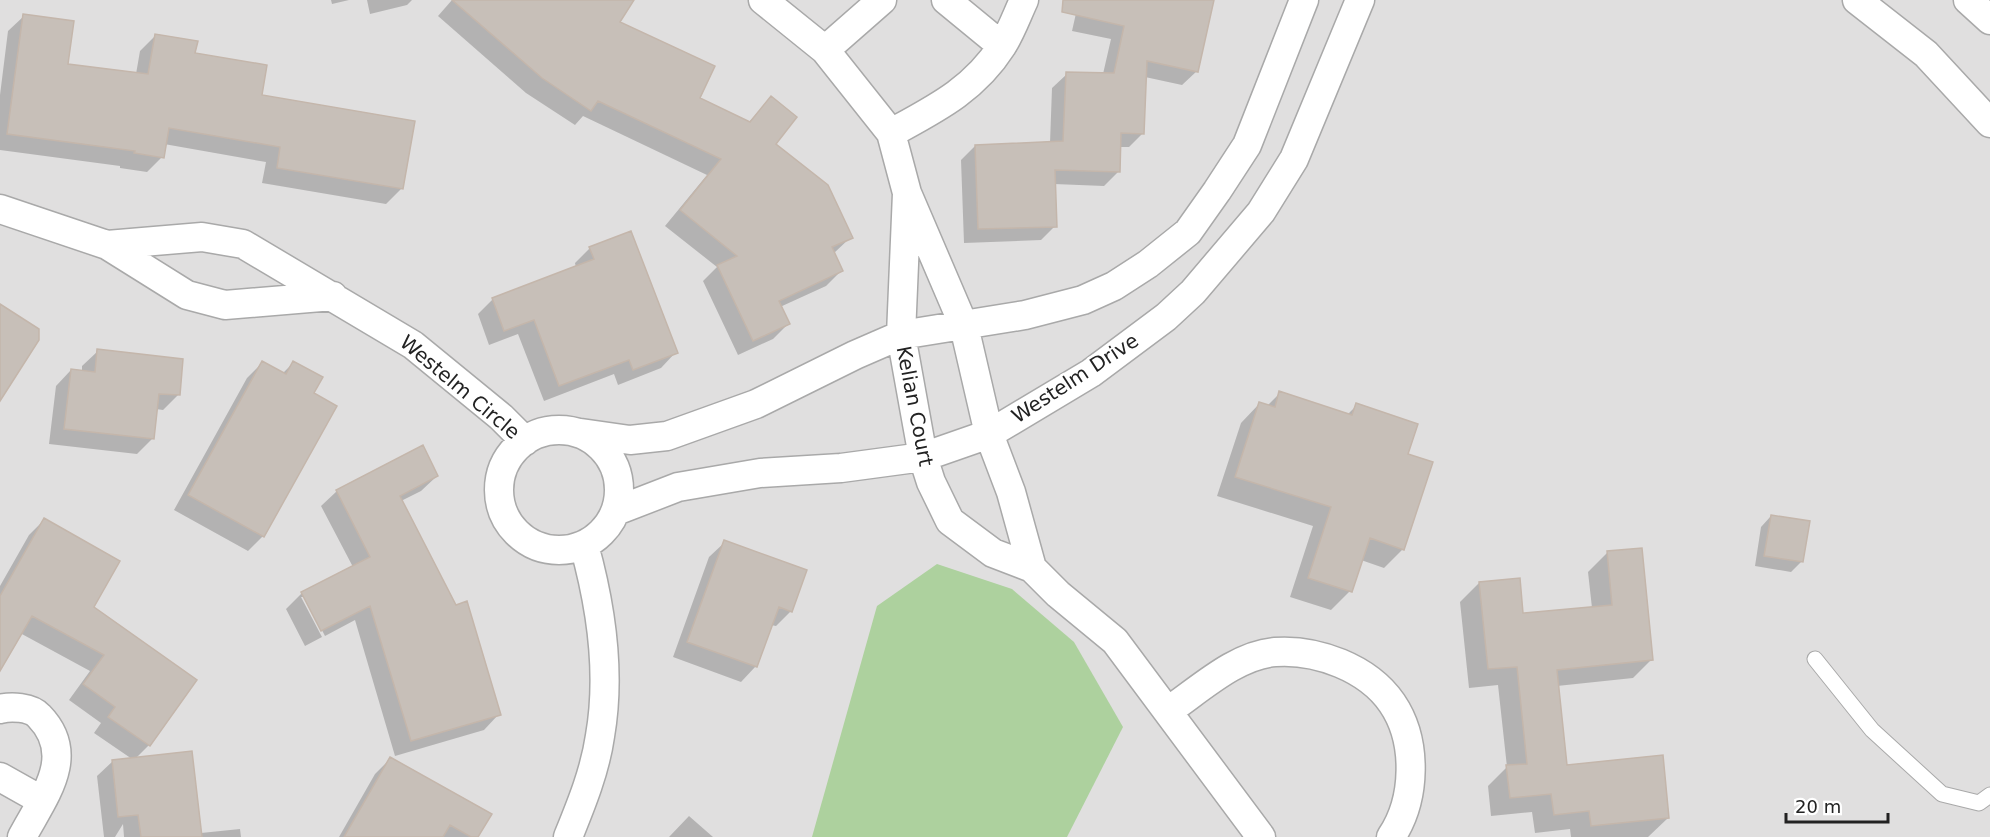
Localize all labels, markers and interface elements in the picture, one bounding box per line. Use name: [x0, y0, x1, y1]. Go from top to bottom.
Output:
street label: Westelm Drive: [1007, 328, 1143, 428]
street label: Westelm Circle: [395, 330, 525, 444]
street label: Kelian Court: [892, 344, 938, 468]
scale bar: [1786, 786, 1888, 824]
text: 20 m: [1795, 796, 1841, 817]

